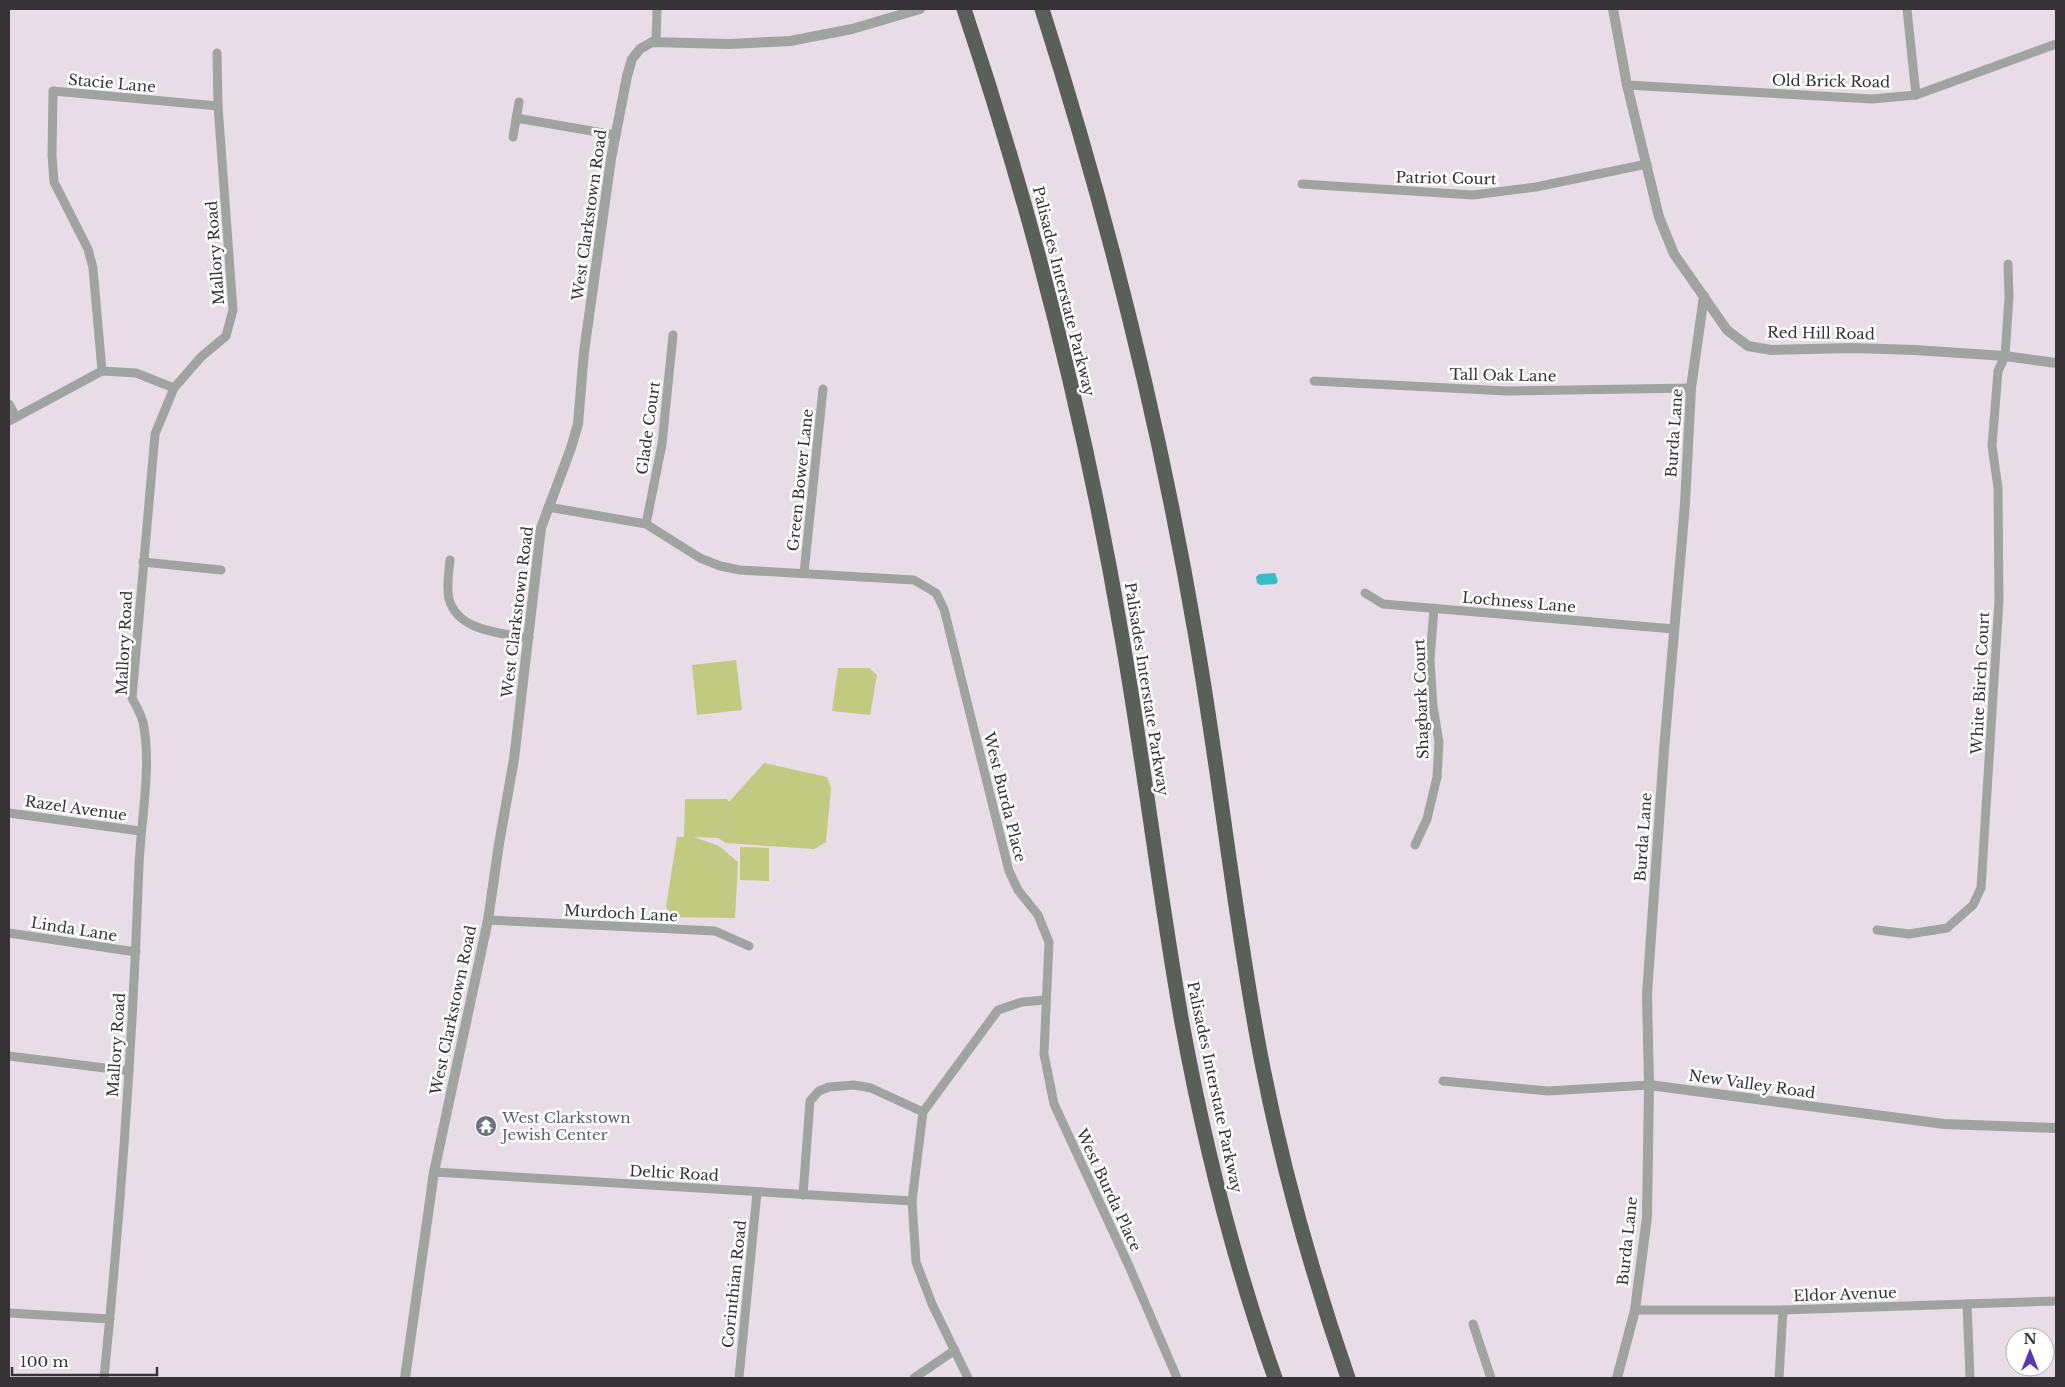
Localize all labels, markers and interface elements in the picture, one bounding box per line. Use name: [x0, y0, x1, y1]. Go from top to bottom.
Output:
street label: Stacie Lane: [67, 70, 157, 96]
street label: Old Brick Road: [1772, 70, 1890, 92]
street label: West Clarkstown Road: [567, 128, 610, 303]
street label: Patriot Court: [1395, 168, 1497, 188]
street label: Palisades Interstate Parkway: [1029, 184, 1099, 398]
street label: Mallory Road: [202, 200, 228, 306]
street label: Red Hill Road: [1767, 323, 1875, 343]
street label: Tall Oak Lane: [1449, 365, 1557, 385]
street label: Glade Court: [632, 380, 664, 476]
street label: Burda Lane: [1661, 388, 1687, 478]
street label: Green Bower Lane: [783, 408, 817, 552]
street label: West Clarkstown Road: [497, 525, 537, 700]
street label: Palisades Interstate Parkway: [1121, 581, 1173, 797]
street label: Lochness Lane: [1461, 588, 1577, 616]
street label: Mallory Road: [112, 590, 136, 696]
street label: White Birch Court: [1967, 611, 1993, 756]
street label: Shagbark Court: [1409, 638, 1433, 760]
street label: West Burda Place: [979, 729, 1030, 864]
street label: Razel Avenue: [24, 791, 128, 825]
street label: Burda Lane: [1630, 792, 1656, 882]
street label: Murdoch Lane: [564, 901, 678, 925]
street label: Linda Lane: [30, 913, 118, 945]
street label: West Clarkstown Road: [426, 924, 480, 1097]
street label: Palisades Interstate Parkway: [1183, 979, 1247, 1195]
street label: Mallory Road: [103, 992, 129, 1098]
street label: New Valley Road: [1687, 1066, 1817, 1102]
place label: West Clarkstown Jewish Center: [500, 1108, 631, 1144]
temple icon: West Clarkstown Jewish Center: [474, 1114, 498, 1138]
street label: West Burda Place: [1072, 1125, 1146, 1254]
street label: Deltic Road: [629, 1161, 719, 1185]
street label: Burda Lane: [1613, 1196, 1641, 1286]
street label: Corinthian Road: [718, 1219, 750, 1349]
street label: Eldor Avenue: [1793, 1283, 1897, 1305]
north arrow: [2005, 1327, 2055, 1377]
text: N: [2023, 1330, 2037, 1348]
scale bar: [12, 1344, 158, 1376]
text: 100 m: [20, 1352, 69, 1371]

